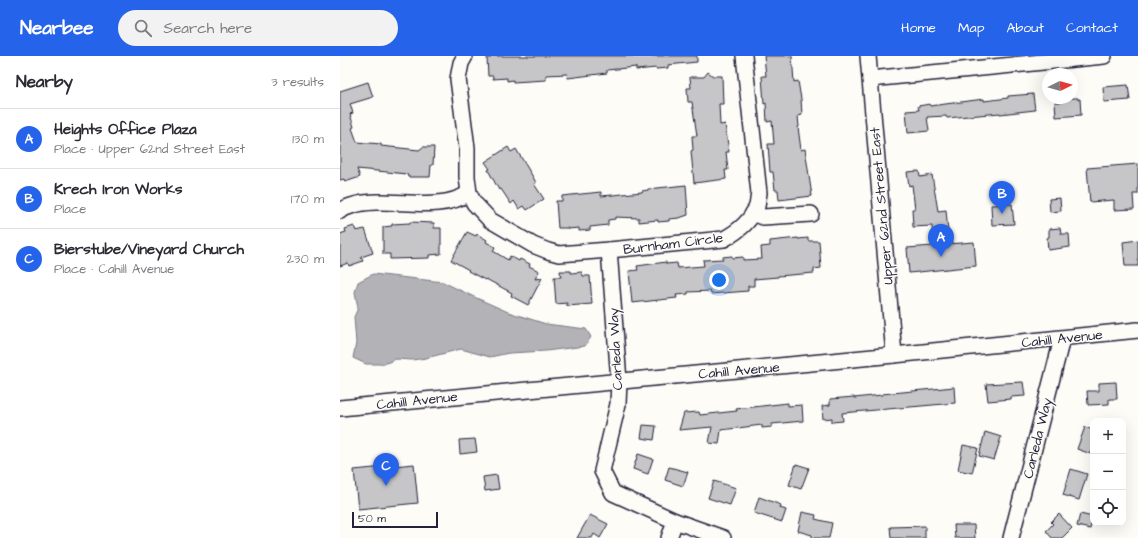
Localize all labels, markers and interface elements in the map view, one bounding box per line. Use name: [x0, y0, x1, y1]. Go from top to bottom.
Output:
search box: [118, 10, 398, 46]
text: Nearbee: [20, 15, 94, 42]
icon: search: [132, 17, 154, 39]
text: Search here: [164, 18, 252, 39]
text: Home: [901, 18, 936, 38]
text: Map: [958, 18, 984, 38]
text: About: [1006, 18, 1044, 38]
text: Contact: [1066, 18, 1118, 38]
north arrow: [1042, 68, 1078, 104]
text: Nearby: [16, 70, 73, 94]
text: 3 results: [271, 73, 324, 91]
text: Heights Office Plaza: [54, 119, 197, 140]
street label: Upper 62nd Street East: [865, 126, 899, 285]
text: A: [25, 130, 33, 148]
text: 130 m: [292, 130, 324, 148]
text: Place · Upper 62nd Street East: [54, 140, 245, 158]
text: Krech Iron Works: [54, 179, 182, 200]
pin: B: [989, 181, 1015, 214]
text: B: [24, 190, 34, 208]
text: 170 m: [291, 190, 324, 208]
text: Place: [54, 200, 86, 218]
pin: A: [928, 224, 954, 257]
street label: Burnham Circle: [622, 228, 725, 260]
text: Bierstube/Vineyard Church: [54, 239, 244, 260]
text: C: [24, 250, 34, 268]
text: 230 m: [286, 250, 324, 268]
text: Place · Cahill Avenue: [54, 260, 174, 278]
your location: [709, 270, 729, 290]
street label: Carleda Way: [604, 307, 628, 391]
street label: Cahill Avenue: [1020, 325, 1104, 353]
street label: Cahill Avenue: [698, 357, 781, 385]
street label: Cahill Avenue: [375, 387, 459, 415]
street label: Carleda Way: [1018, 396, 1058, 481]
map controls: [1090, 418, 1126, 526]
button: +: [1090, 418, 1126, 454]
pin: C: [373, 453, 399, 486]
button: −: [1090, 454, 1126, 490]
button: locate: [1090, 490, 1126, 526]
scale bar: [352, 510, 438, 529]
text: 50 m: [358, 511, 386, 526]

